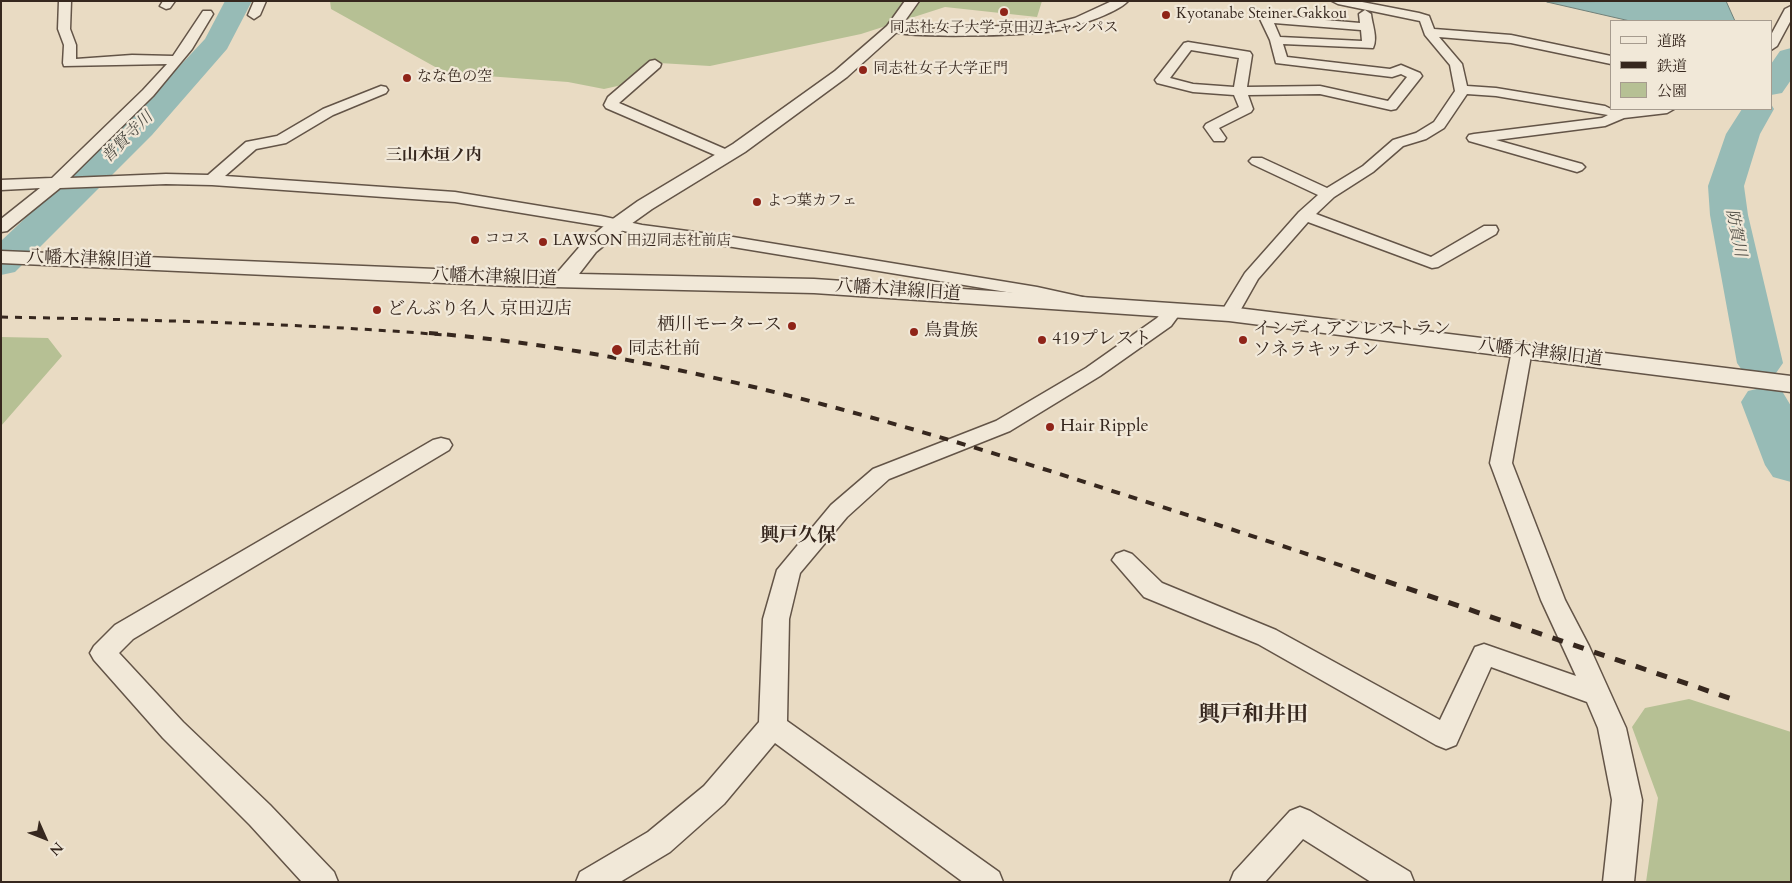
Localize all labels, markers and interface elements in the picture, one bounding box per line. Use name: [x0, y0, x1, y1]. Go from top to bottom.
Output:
marker: 同志社女子大学 京田辺キャンパス: [998, 6, 1010, 18]
place label: Kyotanabe Steiner Gakkou: [1176, 6, 1347, 24]
marker: Kyotanabe Steiner Gakkou: [1160, 9, 1172, 21]
place label: 同志社女子大学 京田辺キャンパス: [889, 20, 1119, 38]
legend: [1610, 20, 1772, 110]
text: 道路: [1657, 31, 1687, 51]
text: 鉄道: [1657, 56, 1687, 76]
place label: 同志社女子大学正門: [873, 61, 1008, 79]
marker: 同志社女子大学正門: [857, 64, 869, 76]
place label: なな色の空: [417, 69, 492, 87]
marker: なな色の空: [401, 72, 413, 84]
text: 公園: [1657, 81, 1687, 101]
water label: 普賢寺川: [99, 109, 157, 167]
district label: 三山木垣ノ内: [386, 146, 482, 166]
place label: よつ葉カフェ: [767, 193, 857, 211]
marker: よつ葉カフェ: [751, 196, 763, 208]
water label: 防賀川: [1721, 208, 1749, 258]
place label: ココス: [485, 231, 530, 249]
place label: LAWSON 田辺同志社前店: [553, 233, 732, 251]
marker: ココス: [469, 234, 481, 246]
marker: LAWSON 田辺同志社前店: [537, 236, 549, 248]
street label: 八幡木津線旧道: [26, 247, 152, 273]
street label: 八幡木津線旧道: [431, 265, 557, 291]
street label: 八幡木津線旧道: [834, 276, 962, 306]
place label: どんぶり名人 京田辺店: [387, 299, 572, 321]
marker: どんぶり名人 京田辺店: [371, 304, 383, 316]
place label: 栖川モータース: [657, 315, 782, 337]
place label: インディアンレストラン ソネラキッチン: [1253, 319, 1451, 362]
marker: 栖川モータース: [786, 320, 798, 332]
place label: 鳥貴族: [924, 321, 978, 343]
marker: 鳥貴族: [908, 326, 920, 338]
place label: 419プレスト: [1052, 329, 1152, 351]
marker: 419プレスト: [1036, 334, 1048, 346]
marker: インディアンレストラン ソネラキッチン: [1237, 334, 1249, 346]
street label: 八幡木津線旧道: [1476, 335, 1604, 371]
place label: 同志社前: [628, 339, 700, 361]
marker: 同志社前: [610, 343, 624, 357]
place label: Hair Ripple: [1060, 416, 1149, 438]
marker: Hair Ripple: [1044, 421, 1056, 433]
district label: 興戸久保: [760, 526, 836, 548]
district label: 興戸和井田: [1198, 703, 1308, 729]
north arrow: [20, 813, 70, 863]
text: N: [45, 838, 67, 860]

